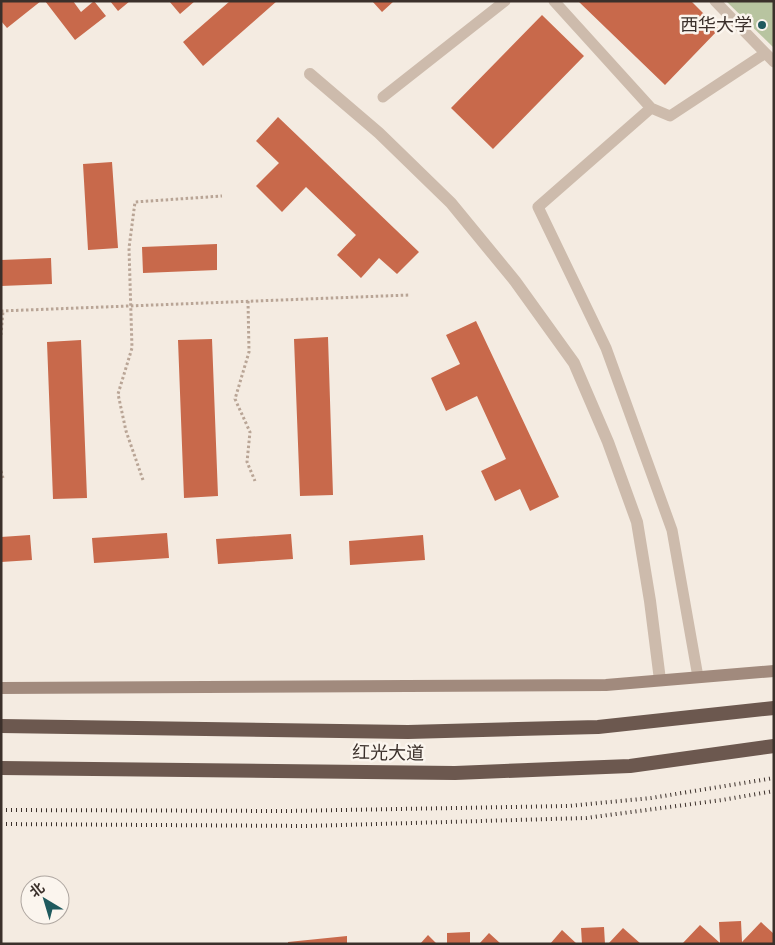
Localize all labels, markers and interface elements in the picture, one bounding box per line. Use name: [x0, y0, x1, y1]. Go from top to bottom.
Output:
place label: 西华大学: [680, 14, 752, 36]
marker: 西华大学: [756, 19, 768, 31]
street label: 红光大道: [352, 741, 424, 765]
north arrow: [20, 875, 70, 925]
text: 北: [27, 879, 48, 901]

